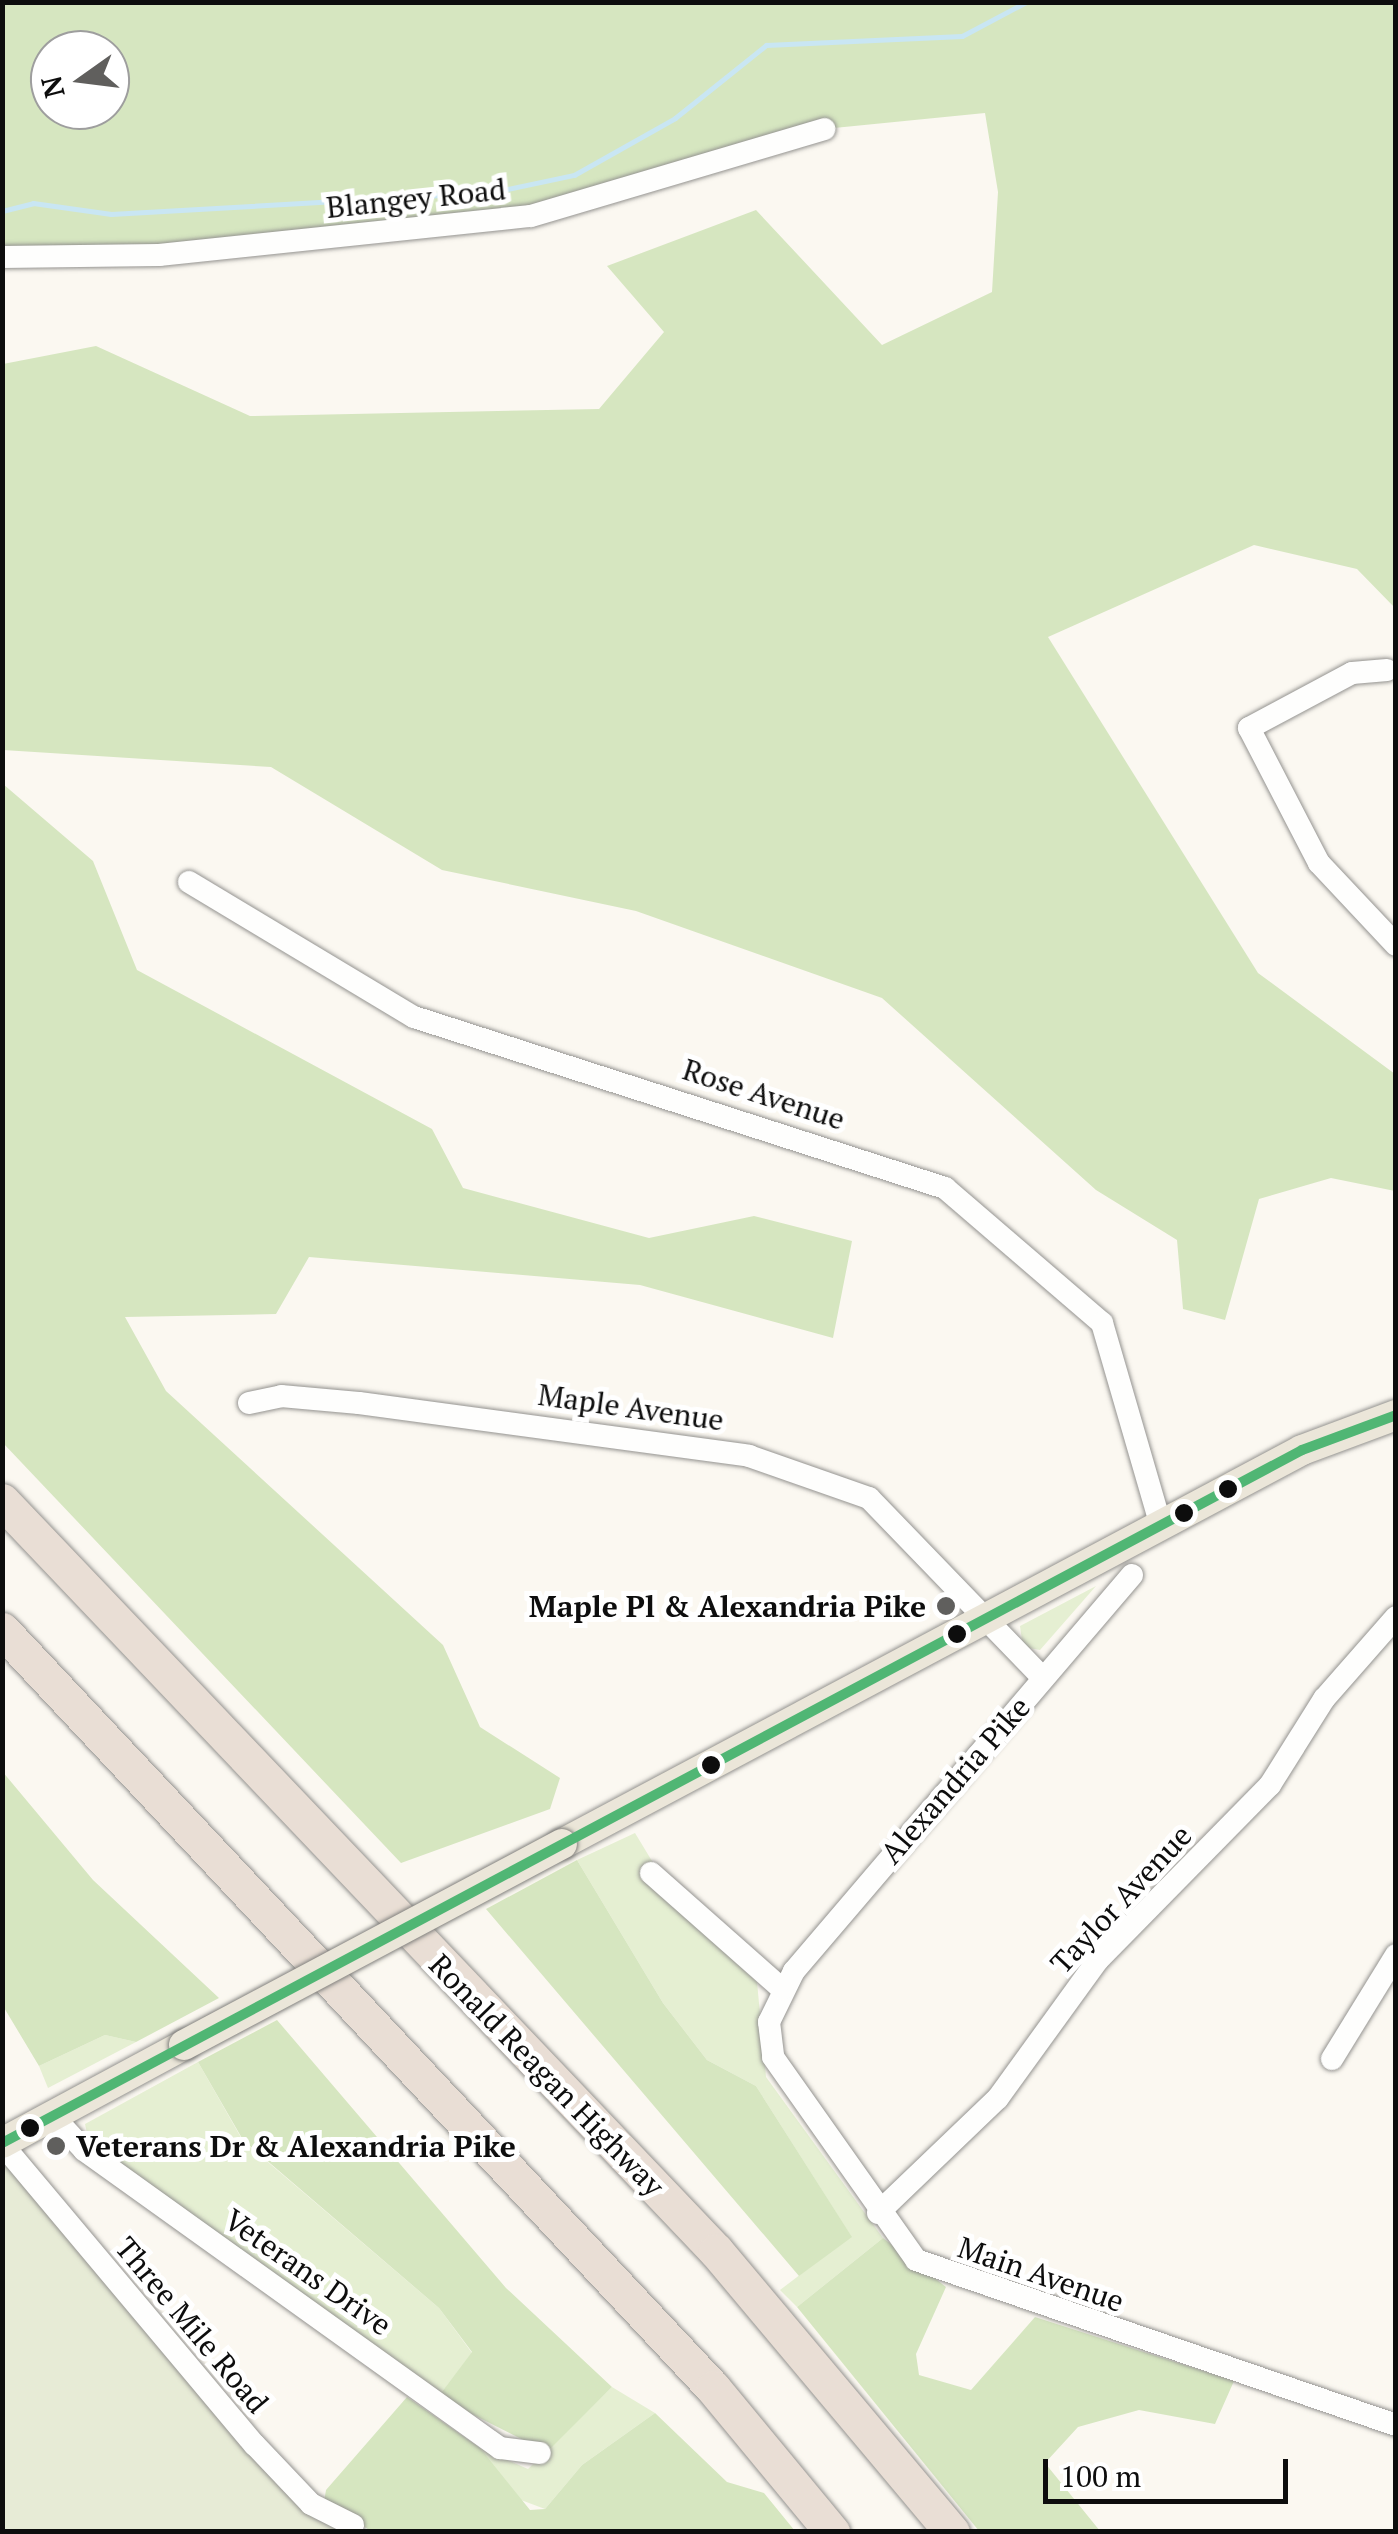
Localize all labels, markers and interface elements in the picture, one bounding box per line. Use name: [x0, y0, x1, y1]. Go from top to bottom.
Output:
north arrow: [30, 30, 130, 130]
text: N: [32, 72, 73, 102]
street label: Blangey Road: [325, 171, 507, 225]
street label: Rose Avenue: [678, 1051, 850, 1137]
street label: Maple Avenue: [536, 1376, 726, 1438]
unlabelled marker: [1218, 1479, 1238, 1499]
unlabelled marker: [1174, 1503, 1194, 1523]
place label: Maple Pl & Alexandria Pike: [529, 1588, 926, 1624]
marker: Maple Pl & Alexandria Pike: [935, 1595, 957, 1617]
unlabelled marker: [947, 1624, 967, 1644]
street label: Alexandria Pike: [873, 1689, 1037, 1871]
unlabelled marker: [701, 1755, 721, 1775]
street label: Taylor Avenue: [1043, 1817, 1199, 1981]
street label: Ronald Reagan Highway: [422, 1947, 672, 2203]
unlabelled marker: [20, 2118, 40, 2138]
place label: Veterans Dr & Alexandria Pike: [76, 2128, 516, 2164]
marker: Veterans Dr & Alexandria Pike: [45, 2135, 67, 2157]
street label: Veterans Drive: [218, 2201, 398, 2343]
street label: Main Avenue: [953, 2229, 1129, 2319]
street label: Three Mile Road: [108, 2230, 276, 2420]
scale bar: [1048, 2439, 1293, 2501]
text: 100 m: [1060, 2456, 1141, 2496]

